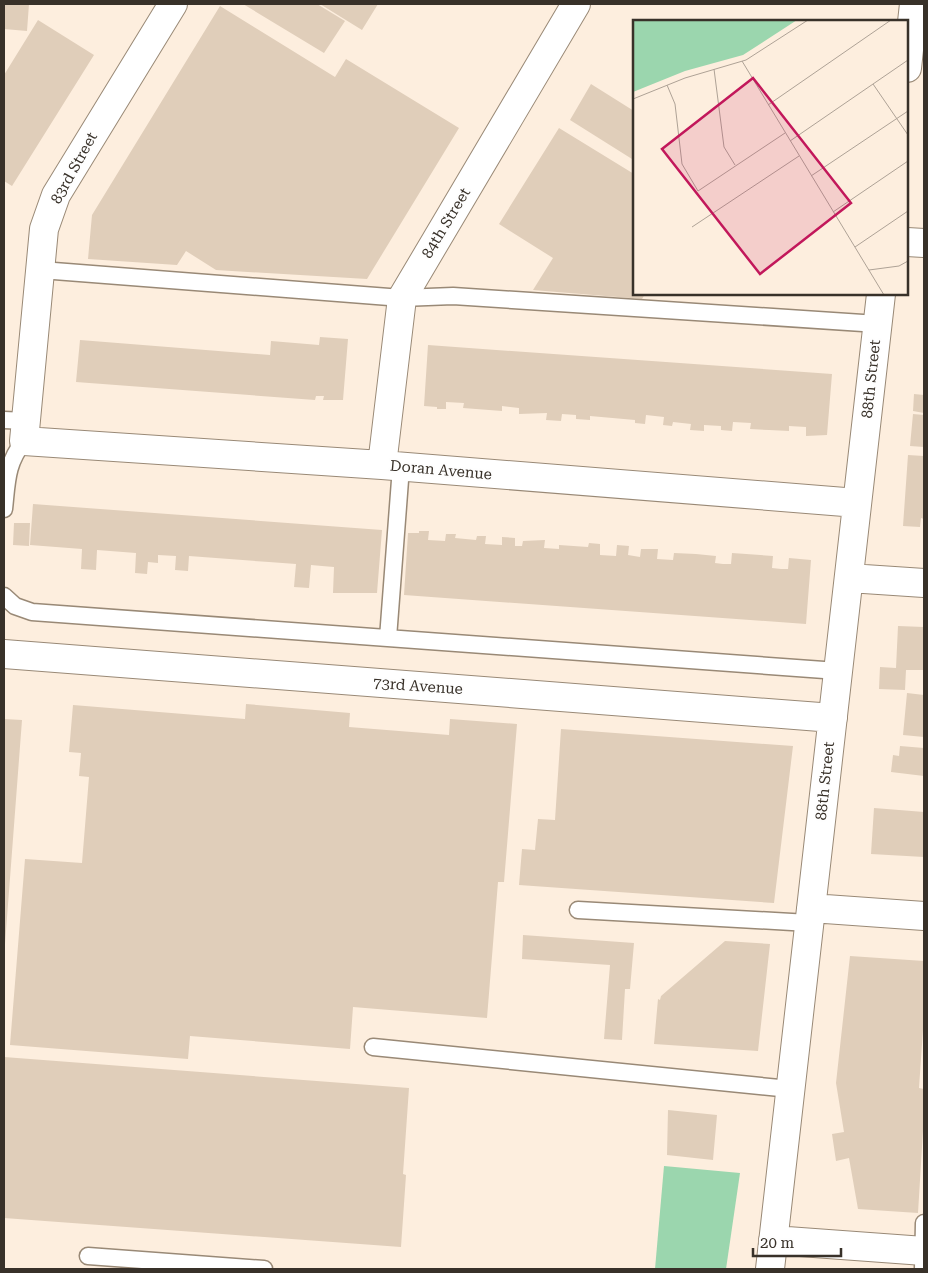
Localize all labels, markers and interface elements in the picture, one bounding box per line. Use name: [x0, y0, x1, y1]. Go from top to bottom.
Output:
inset map: [633, 20, 908, 295]
street label: 83rd Street: [47, 129, 101, 207]
street label: 84th Street: [418, 184, 474, 261]
street label: 88th Street: [858, 338, 884, 419]
street label: Doran Avenue: [389, 457, 493, 483]
street label: 73rd Avenue: [372, 674, 464, 698]
street label: 88th Street: [812, 740, 838, 821]
scale bar: [753, 1226, 840, 1258]
text: 20 m: [760, 1234, 795, 1252]

